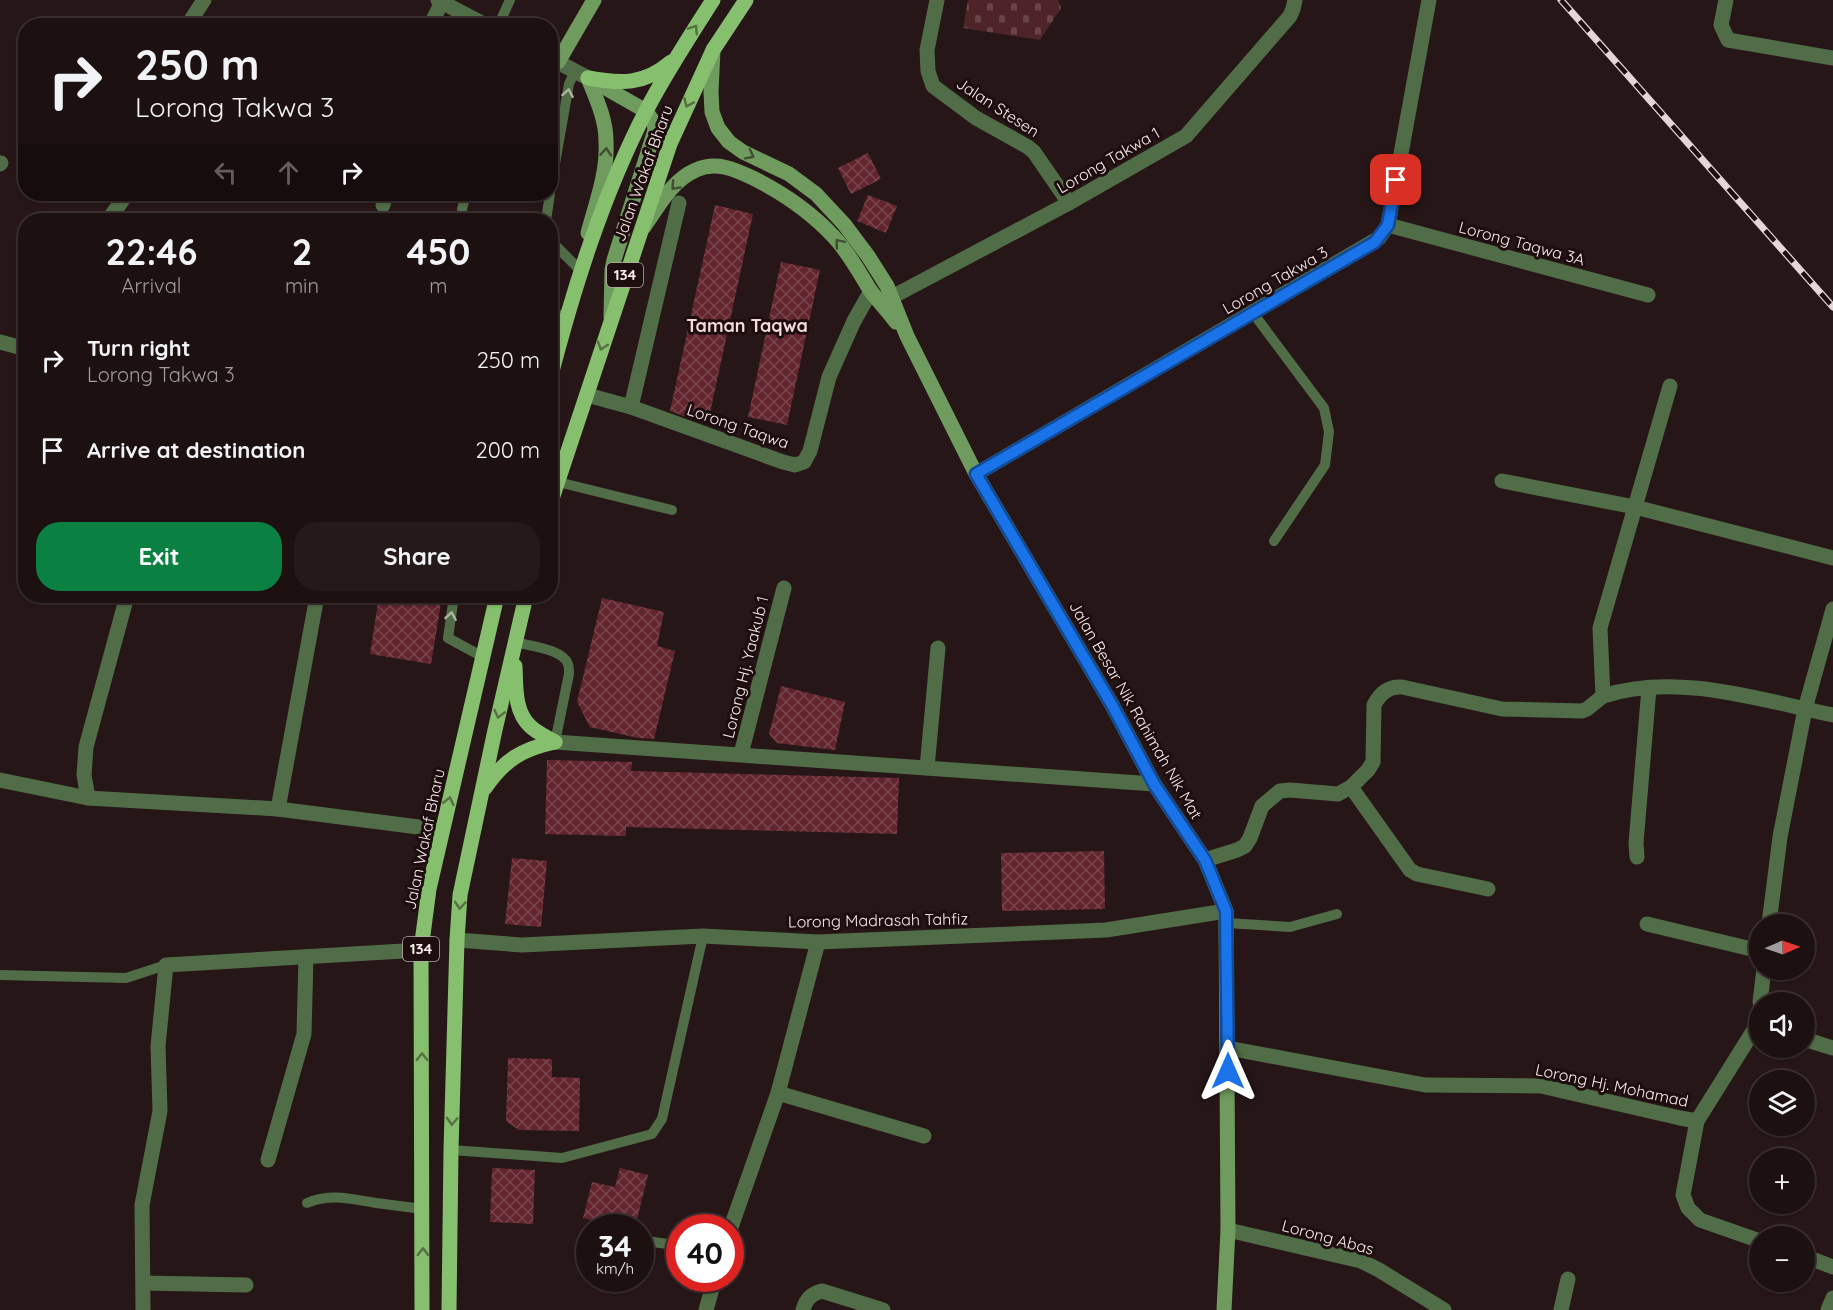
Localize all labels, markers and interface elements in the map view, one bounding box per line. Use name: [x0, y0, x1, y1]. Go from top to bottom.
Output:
one-way arrow: [687, 25, 698, 36]
text: 250 m: [135, 38, 259, 91]
icon: right: [36, 42, 114, 120]
street label: Jalan Stesen: [953, 73, 1043, 141]
one-way arrow: [561, 89, 574, 99]
text: Lorong Takwa 3: [135, 90, 334, 124]
one-way arrow: [683, 96, 695, 107]
street label: Jalan Wakaf Bharu: [609, 102, 677, 244]
street label: Lorong Takwa 1: [1053, 122, 1163, 198]
one-way arrow: [599, 148, 612, 157]
one-way arrow: [743, 148, 754, 159]
pin: [1370, 154, 1421, 205]
icon: left: [209, 156, 242, 189]
icon: ahead: [272, 156, 305, 189]
icon: right: [335, 156, 368, 189]
icon: arrive: [1379, 163, 1412, 196]
one-way arrow: [671, 179, 682, 190]
street label: Lorong Taqwa 3A: [1457, 217, 1587, 269]
text: 22:46: [106, 229, 197, 274]
text: 2: [292, 229, 312, 274]
text: 450: [406, 229, 470, 274]
one-way arrow: [835, 238, 846, 249]
street label: Lorong Takwa 3: [1219, 242, 1331, 318]
road number: 134: [607, 263, 643, 287]
text: Arrival: [121, 273, 181, 298]
text: min: [285, 273, 319, 298]
text: m: [429, 273, 448, 298]
district label: Taman Taqwa: [686, 314, 808, 337]
text: Turn right: [87, 334, 191, 362]
one-way arrow: [597, 340, 610, 351]
icon: right: [36, 344, 69, 377]
text: 250 m: [477, 346, 540, 374]
text: Lorong Takwa 3: [87, 362, 235, 387]
street label: Lorong Taqwa: [684, 399, 792, 453]
icon: arrive: [36, 434, 69, 467]
text: Arrive at destination: [87, 436, 305, 464]
text: 200 m: [476, 436, 540, 464]
button: Exit: [36, 522, 282, 591]
button: Share: [294, 522, 540, 591]
street label: Lorong Hj. Yaakub 1: [718, 594, 772, 740]
street label: Jalan Besar Nik Rahimah Nik Mat: [1065, 598, 1207, 822]
one-way arrow: [444, 611, 457, 621]
one-way arrow: [493, 708, 506, 718]
street label: Jalan Wakaf Bharu: [399, 767, 449, 911]
one-way arrow: [442, 797, 455, 807]
one-way arrow: [453, 900, 466, 909]
street label: Lorong Madrasah Tahfiz: [788, 908, 968, 932]
north arrow: [1749, 914, 1815, 980]
map controls: [1749, 914, 1815, 1292]
road number: 134: [403, 937, 439, 961]
button: sound: [1749, 992, 1815, 1058]
position arrow: [1196, 1039, 1260, 1103]
one-way arrow: [416, 1052, 428, 1061]
street label: Lorong Hj. Mohamad: [1534, 1059, 1690, 1111]
button: layers: [1749, 1070, 1815, 1136]
one-way arrow: [446, 1116, 458, 1125]
button: +: [1749, 1148, 1815, 1214]
speed limit sign: 40: [666, 1214, 744, 1292]
street label: Lorong Abas: [1280, 1215, 1376, 1259]
button: −: [1749, 1226, 1815, 1292]
text: 34: [598, 1227, 632, 1265]
one-way arrow: [417, 1247, 429, 1256]
text: km/h: [596, 1259, 634, 1278]

